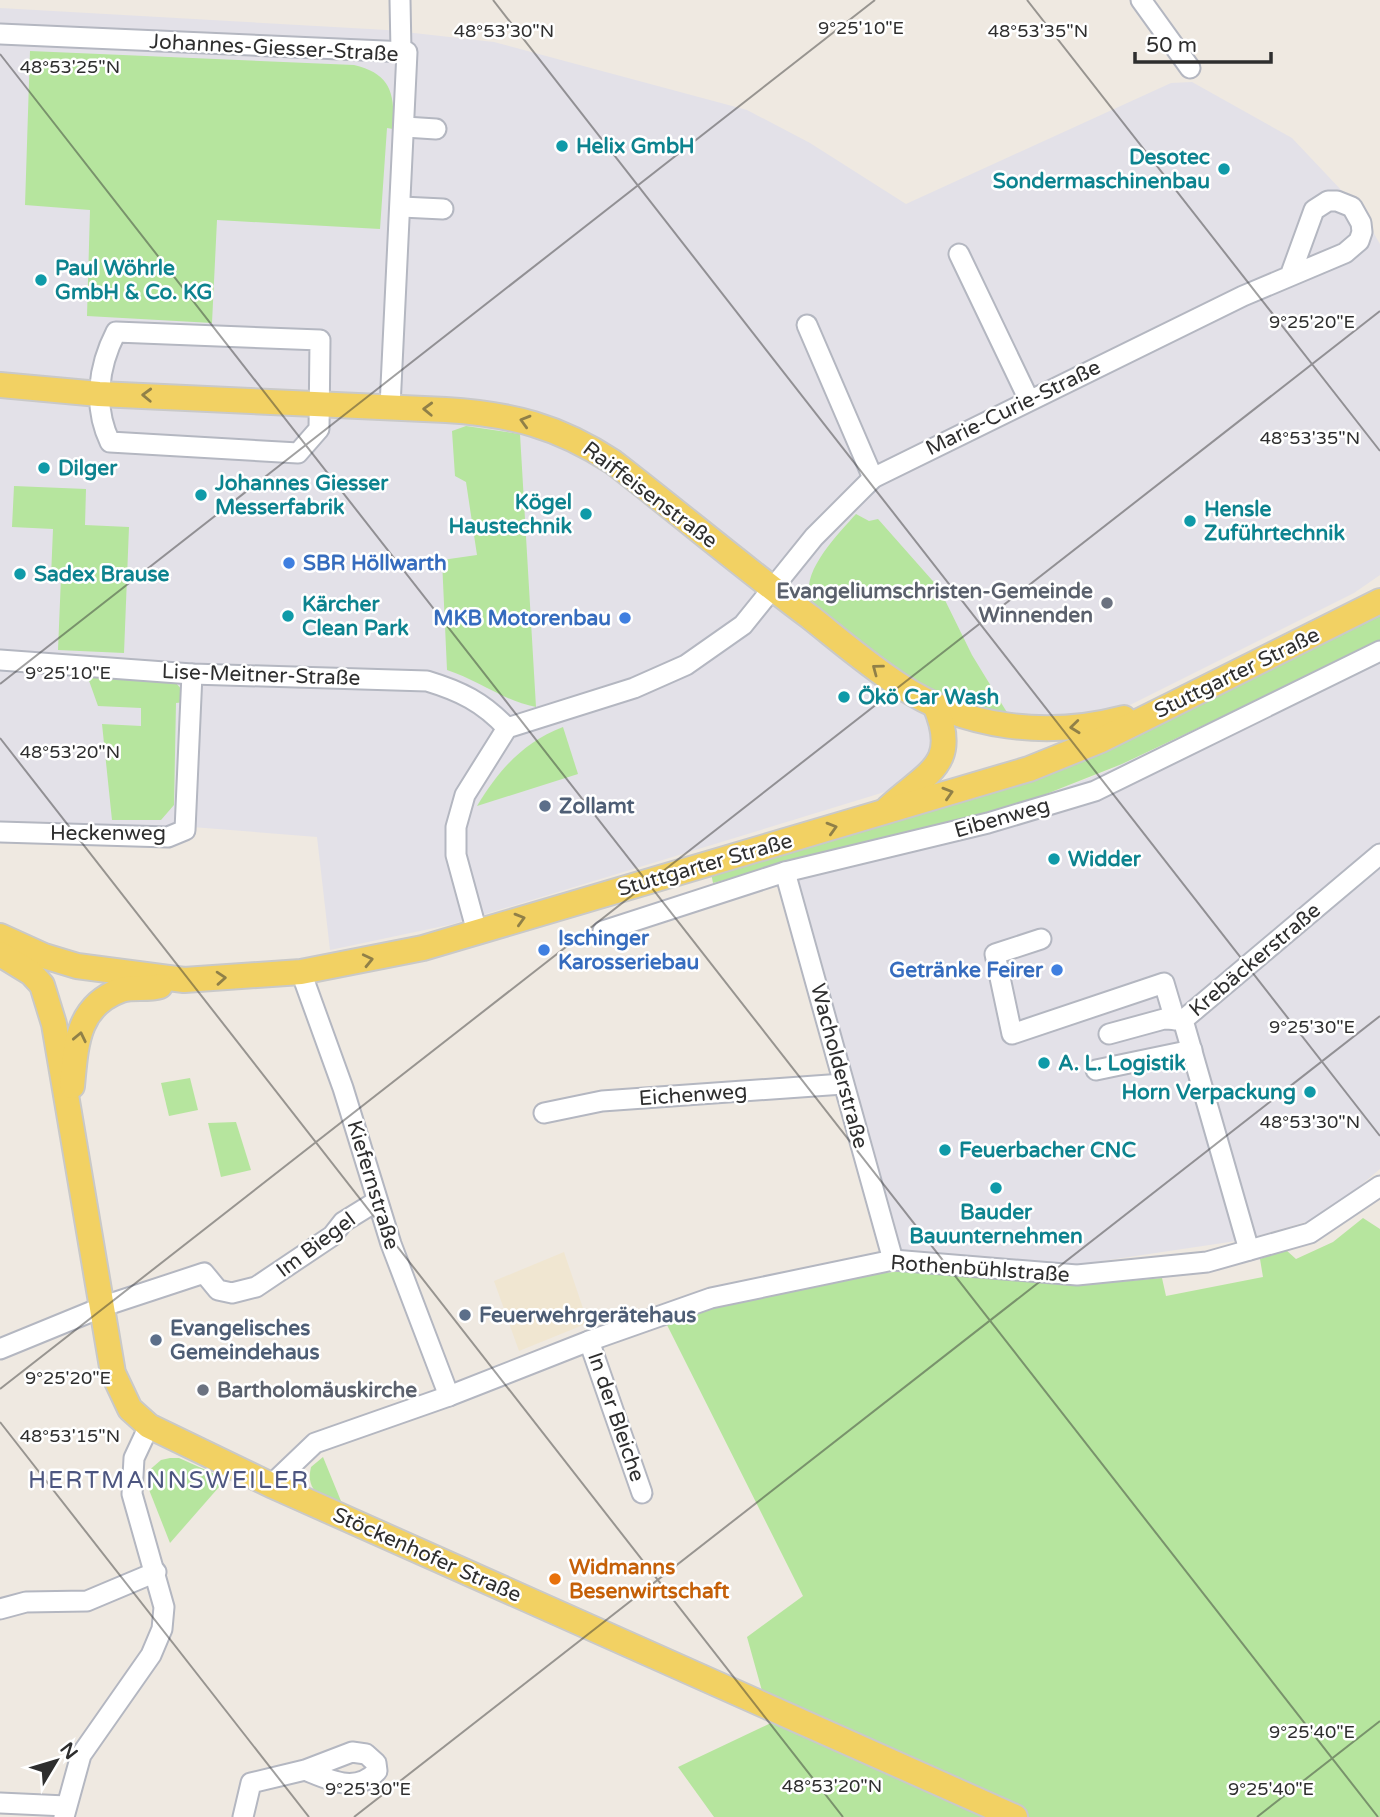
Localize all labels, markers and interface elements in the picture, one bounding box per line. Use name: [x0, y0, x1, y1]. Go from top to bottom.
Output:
text: 9°25'10"E: [818, 17, 904, 39]
text: 48°53'30"N: [454, 20, 554, 42]
text: 48°53'35"N: [988, 20, 1088, 42]
scale bar: [1135, 21, 1272, 65]
street label: Johannes-Giesser-Straße: [149, 29, 399, 67]
text: 50 m: [1146, 33, 1197, 58]
text: 48°53'25"N: [20, 56, 120, 78]
place label: Helix GmbH: [576, 134, 695, 159]
marker: Helix GmbH: [554, 138, 570, 154]
place label: Desotec Sondermaschinenbau: [993, 145, 1210, 194]
marker: Desotec Sondermaschinenbau: [1216, 161, 1232, 177]
place label: Paul Wöhrle GmbH & Co. KG: [55, 256, 212, 305]
marker: Paul Wöhrle GmbH & Co. KG: [33, 272, 49, 288]
text: 9°25'20"E: [1269, 311, 1355, 333]
street label: Marie-Curie-Straße: [922, 355, 1105, 461]
one-way arrow: [142, 388, 153, 403]
one-way arrow: [422, 401, 433, 416]
one-way arrow: [519, 414, 531, 429]
text: 48°53'35"N: [1260, 427, 1360, 449]
street label: Raiffeisenstraße: [578, 436, 722, 554]
place label: Dilger: [58, 456, 118, 481]
marker: Dilger: [36, 460, 52, 476]
place label: Johannes Giesser Messerfabrik: [214, 471, 389, 520]
marker: Johannes Giesser Messerfabrik: [193, 487, 209, 503]
place label: Kögel Haustechnik: [448, 490, 573, 539]
place label: Hensle Zuführtechnik: [1204, 497, 1346, 546]
marker: Kögel Haustechnik: [578, 506, 594, 522]
marker: Hensle Zuführtechnik: [1182, 513, 1198, 529]
place label: SBR Höllwarth: [303, 551, 447, 576]
marker: SBR Höllwarth: [281, 555, 297, 571]
place label: Sadex Brause: [34, 562, 170, 587]
marker: Sadex Brause: [12, 566, 28, 582]
place label: Evangeliumschristen-Gemeinde Winnenden: [776, 579, 1093, 628]
place label: Kärcher Clean Park: [302, 592, 409, 641]
marker: Evangeliumschristen-Gemeinde Winnenden: [1099, 595, 1115, 611]
place label: MKB Motorenbau: [433, 606, 611, 631]
marker: Kärcher Clean Park: [280, 608, 296, 624]
marker: MKB Motorenbau: [617, 610, 633, 626]
street label: Stuttgarter Straße: [1150, 622, 1324, 724]
street label: Lise-Meitner-Straße: [161, 659, 361, 691]
text: 9°25'10"E: [25, 662, 111, 684]
one-way arrow: [872, 665, 884, 677]
place label: Ökö Car Wash: [858, 685, 999, 710]
marker: Ökö Car Wash: [836, 689, 852, 705]
one-way arrow: [1069, 719, 1080, 734]
text: 48°53'20"N: [20, 741, 120, 763]
one-way arrow: [942, 787, 954, 802]
street label: Eibenweg: [951, 792, 1053, 844]
place label: Zollamt: [559, 794, 634, 819]
marker: Zollamt: [537, 798, 553, 814]
street label: Heckenweg: [50, 821, 166, 846]
one-way arrow: [826, 821, 838, 836]
street label: Stuttgarter Straße: [615, 828, 795, 902]
place label: Widder: [1068, 847, 1142, 872]
marker: Widder: [1046, 851, 1062, 867]
street label: Krebäckerstraße: [1184, 898, 1326, 1022]
one-way arrow: [513, 913, 525, 928]
place label: Ischinger Karosseriebau: [558, 926, 699, 975]
marker: Ischinger Karosseriebau: [536, 942, 552, 958]
one-way arrow: [362, 954, 374, 969]
place label: Getränke Feirer: [889, 958, 1044, 983]
marker: Getränke Feirer: [1049, 962, 1065, 978]
one-way arrow: [216, 970, 227, 985]
street label: Wacholderstraße: [805, 981, 873, 1151]
text: 9°25'30"E: [1269, 1016, 1355, 1038]
one-way arrow: [72, 1031, 87, 1043]
place label: A. L. Logistik: [1058, 1051, 1186, 1076]
marker: A. L. Logistik: [1036, 1055, 1052, 1071]
street label: Eichenweg: [638, 1079, 748, 1111]
place label: Horn Verpackung: [1122, 1080, 1296, 1105]
marker: Horn Verpackung: [1302, 1084, 1318, 1100]
text: 48°53'30"N: [1260, 1111, 1360, 1133]
street label: Kiefernstraße: [341, 1117, 405, 1253]
place label: Feuerbacher CNC: [959, 1138, 1136, 1163]
marker: Feuerbacher CNC: [937, 1142, 953, 1158]
marker: Bauder Bauunternehmen: [988, 1180, 1004, 1196]
place label: Bauder Bauunternehmen: [909, 1200, 1083, 1249]
street label: Im Biegel: [272, 1207, 360, 1283]
street label: Rothenbühlstraße: [889, 1250, 1071, 1288]
place label: Feuerwehrgerätehaus: [479, 1303, 696, 1328]
marker: Feuerwehrgerätehaus: [457, 1307, 473, 1323]
place label: Evangelisches Gemeindehaus: [170, 1316, 319, 1365]
marker: Evangelisches Gemeindehaus: [148, 1332, 164, 1348]
street label: In der Bleiche: [582, 1349, 650, 1485]
text: 9°25'20"E: [25, 1367, 111, 1389]
place label: Bartholomäuskirche: [217, 1378, 417, 1403]
marker: Bartholomäuskirche: [195, 1382, 211, 1398]
text: 48°53'15"N: [20, 1425, 120, 1447]
district label: HERTMANNSWEILER: [28, 1466, 310, 1495]
street label: Stöckenhofer Straße: [329, 1502, 525, 1608]
place label: Widmanns Besenwirtschaft: [569, 1555, 729, 1604]
marker: Widmanns Besenwirtschaft: [547, 1571, 563, 1587]
text: 9°25'40"E: [1269, 1721, 1355, 1743]
north arrow: [21, 1726, 91, 1796]
text: N: [55, 1738, 82, 1764]
text: 48°53'20"N: [782, 1775, 882, 1797]
text: 9°25'30"E: [325, 1778, 411, 1800]
text: 9°25'40"E: [1228, 1778, 1314, 1800]

